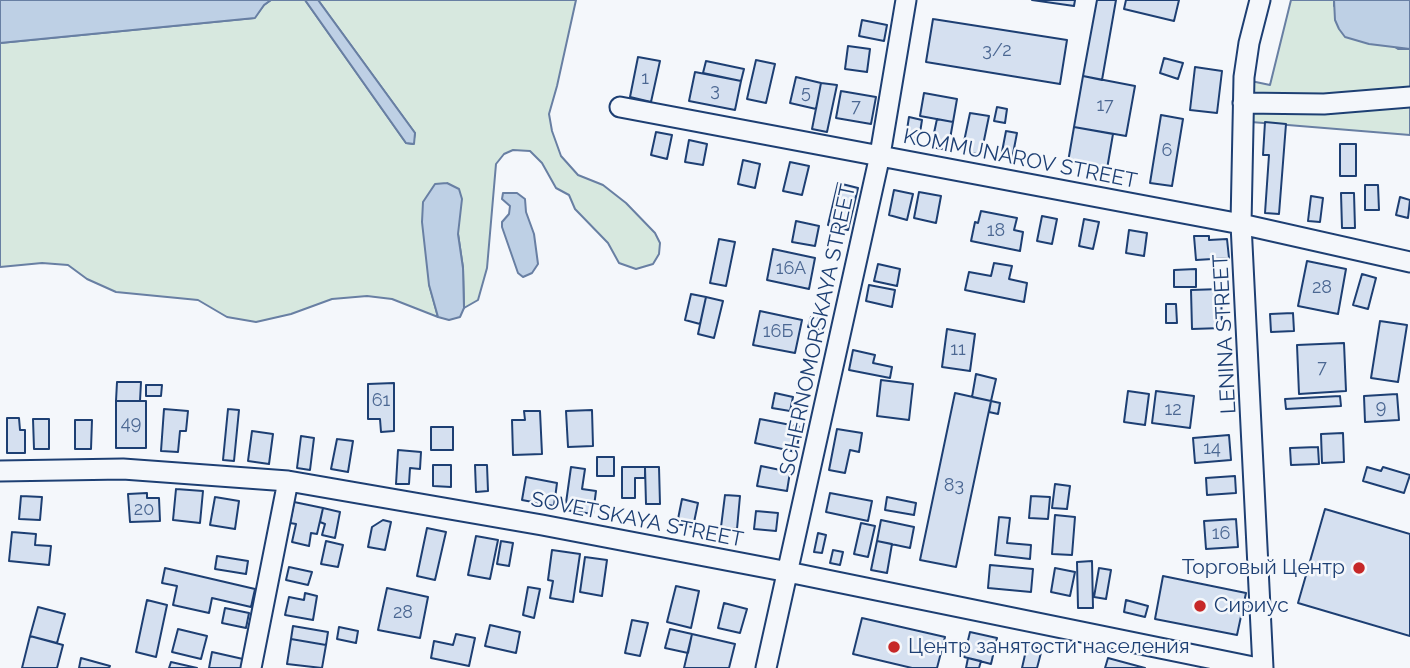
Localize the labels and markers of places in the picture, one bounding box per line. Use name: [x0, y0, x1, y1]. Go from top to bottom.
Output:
place label: Торговый Центр: [1182, 555, 1345, 581]
marker: Торговый Центр: [1351, 560, 1367, 576]
place label: Сириус: [1214, 593, 1289, 619]
marker: Сириус: [1192, 598, 1208, 614]
place label: Центр занятости населения: [908, 634, 1190, 660]
marker: Центр занятости населения: [886, 639, 902, 655]

